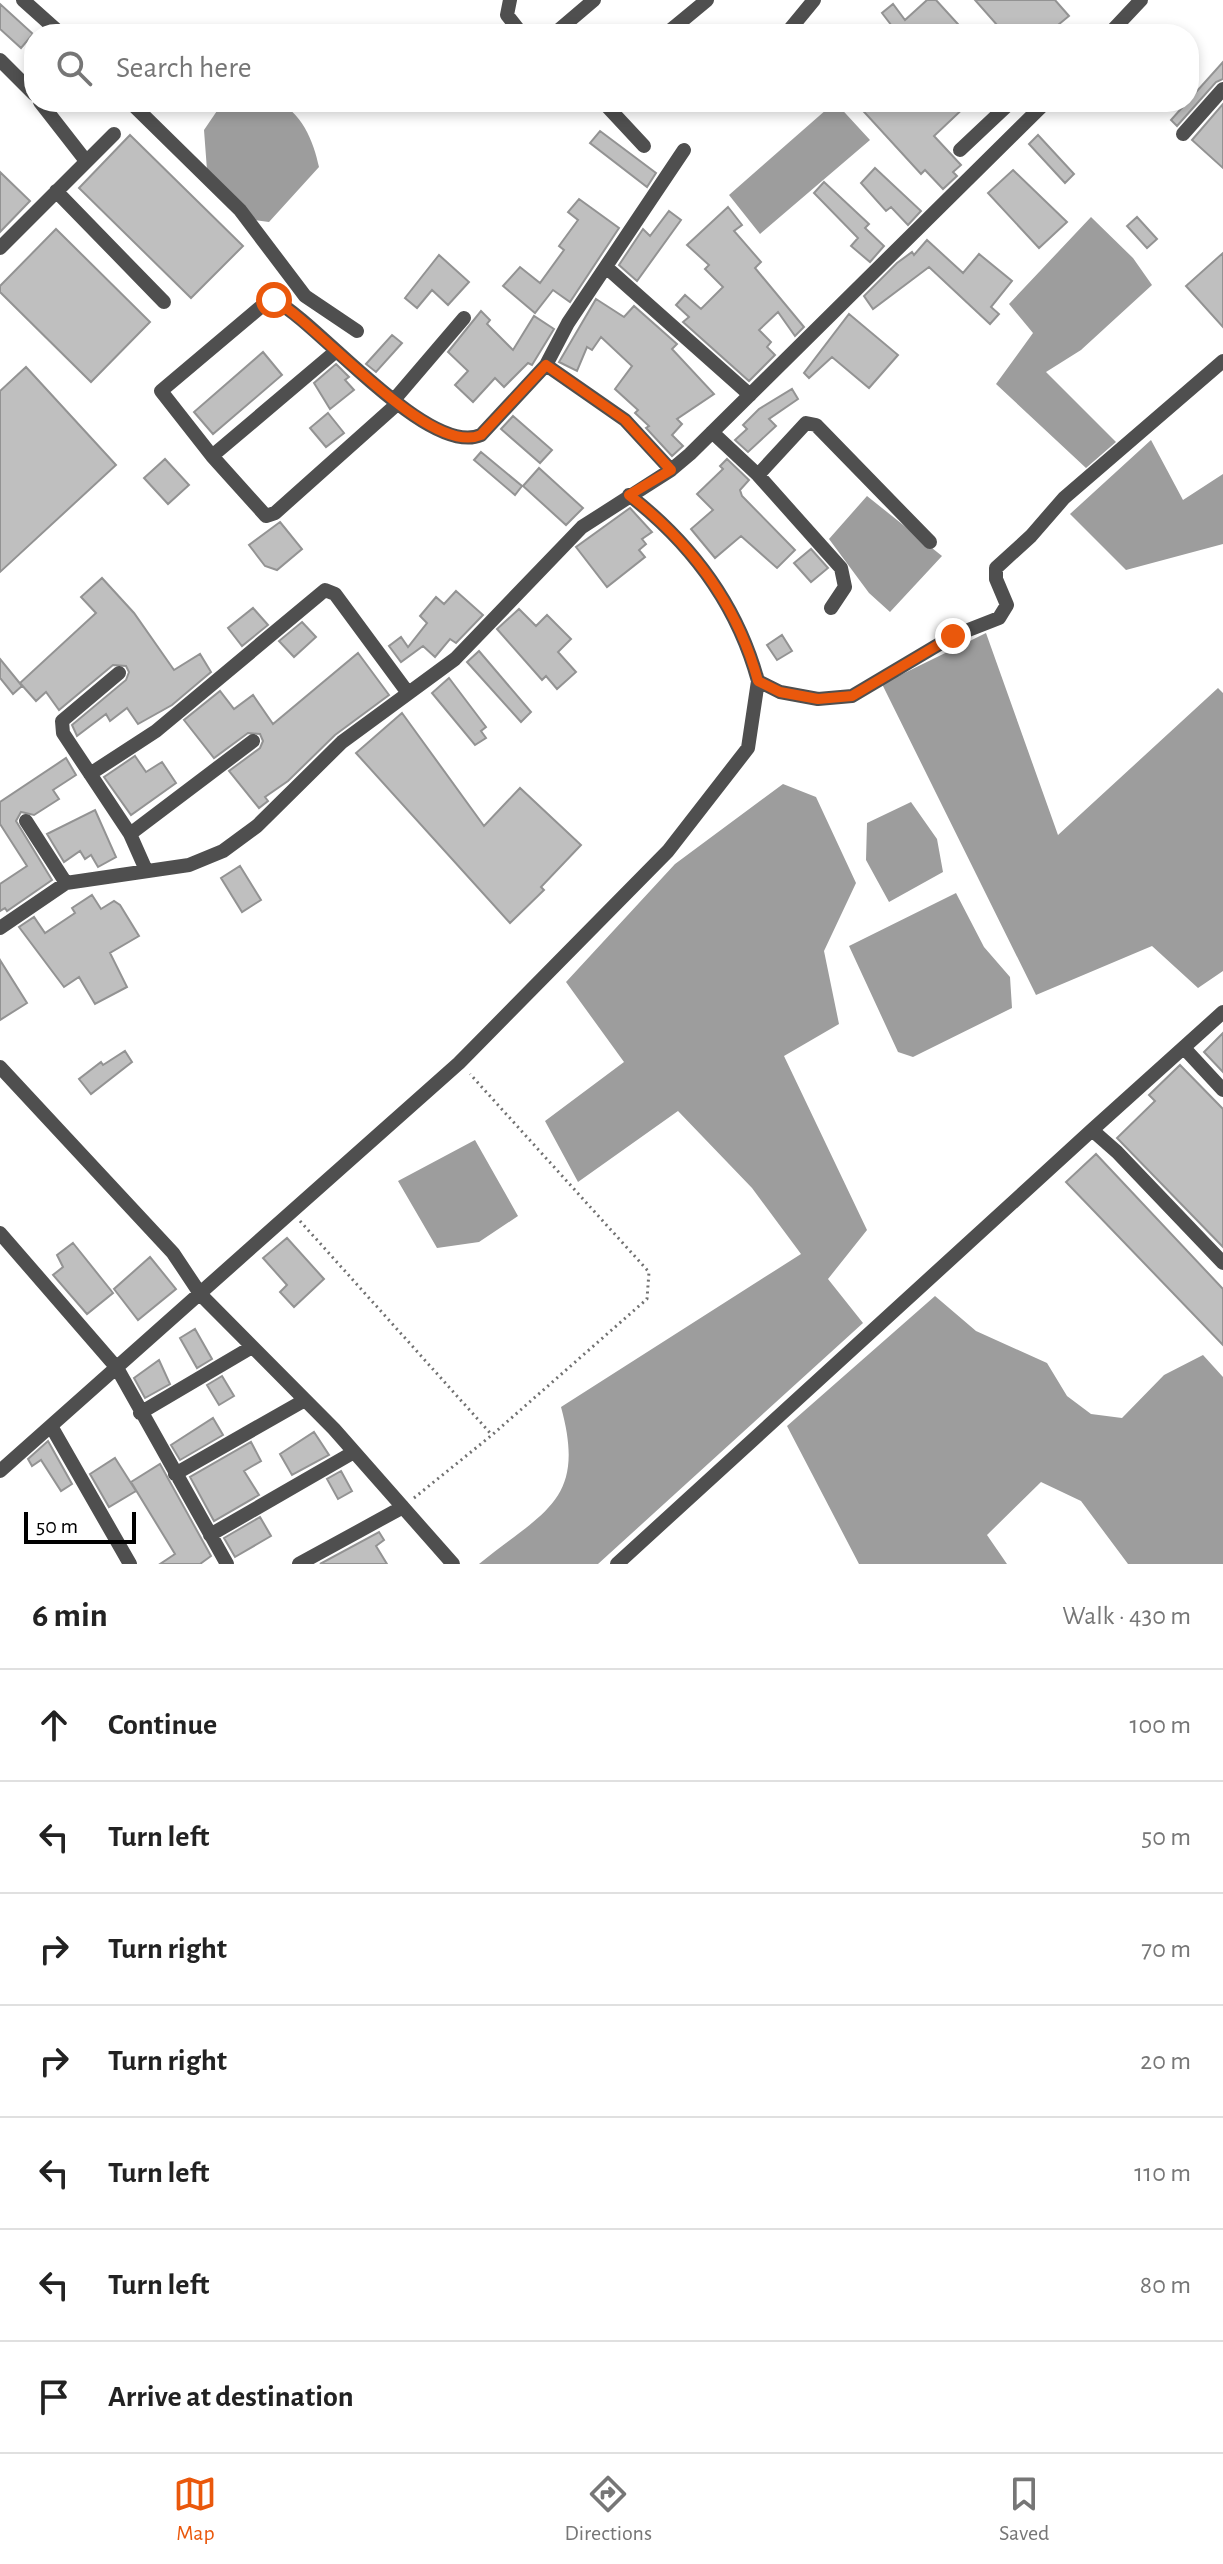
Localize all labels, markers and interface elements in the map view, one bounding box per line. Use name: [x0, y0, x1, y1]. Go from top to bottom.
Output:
search box: [24, 24, 1199, 112]
icon: search: [52, 46, 96, 90]
text: Search here: [116, 53, 252, 83]
route start: [256, 282, 292, 318]
route end: [935, 618, 971, 654]
scale bar: [24, 1508, 136, 1544]
text: 50 m: [36, 1515, 78, 1537]
text: 6 min: [32, 1599, 108, 1633]
text: Walk · 430 m: [1062, 1603, 1191, 1629]
icon: ahead: [32, 1703, 76, 1747]
text: Continue: [108, 1710, 217, 1740]
text: 100 m: [1130, 1712, 1191, 1738]
icon: left: [32, 1815, 76, 1859]
text: Turn left: [108, 1822, 209, 1852]
text: 50 m: [1141, 1824, 1191, 1850]
icon: right: [32, 1927, 76, 1971]
text: Turn right: [108, 1934, 227, 1964]
text: 70 m: [1141, 1936, 1191, 1962]
icon: right: [32, 2039, 76, 2083]
text: Turn right: [108, 2046, 227, 2076]
text: 20 m: [1140, 2048, 1191, 2074]
icon: left: [32, 2151, 76, 2195]
text: Turn left: [108, 2158, 209, 2188]
text: 110 m: [1134, 2160, 1191, 2186]
icon: left: [32, 2263, 76, 2307]
text: Turn left: [108, 2270, 209, 2300]
text: 80 m: [1140, 2272, 1191, 2298]
icon: arrive: [32, 2375, 76, 2419]
text: Arrive at destination: [108, 2382, 354, 2412]
tab: Map: [173, 2472, 217, 2546]
tab: Directions: [564, 2472, 652, 2546]
tab: Saved: [999, 2472, 1049, 2546]

